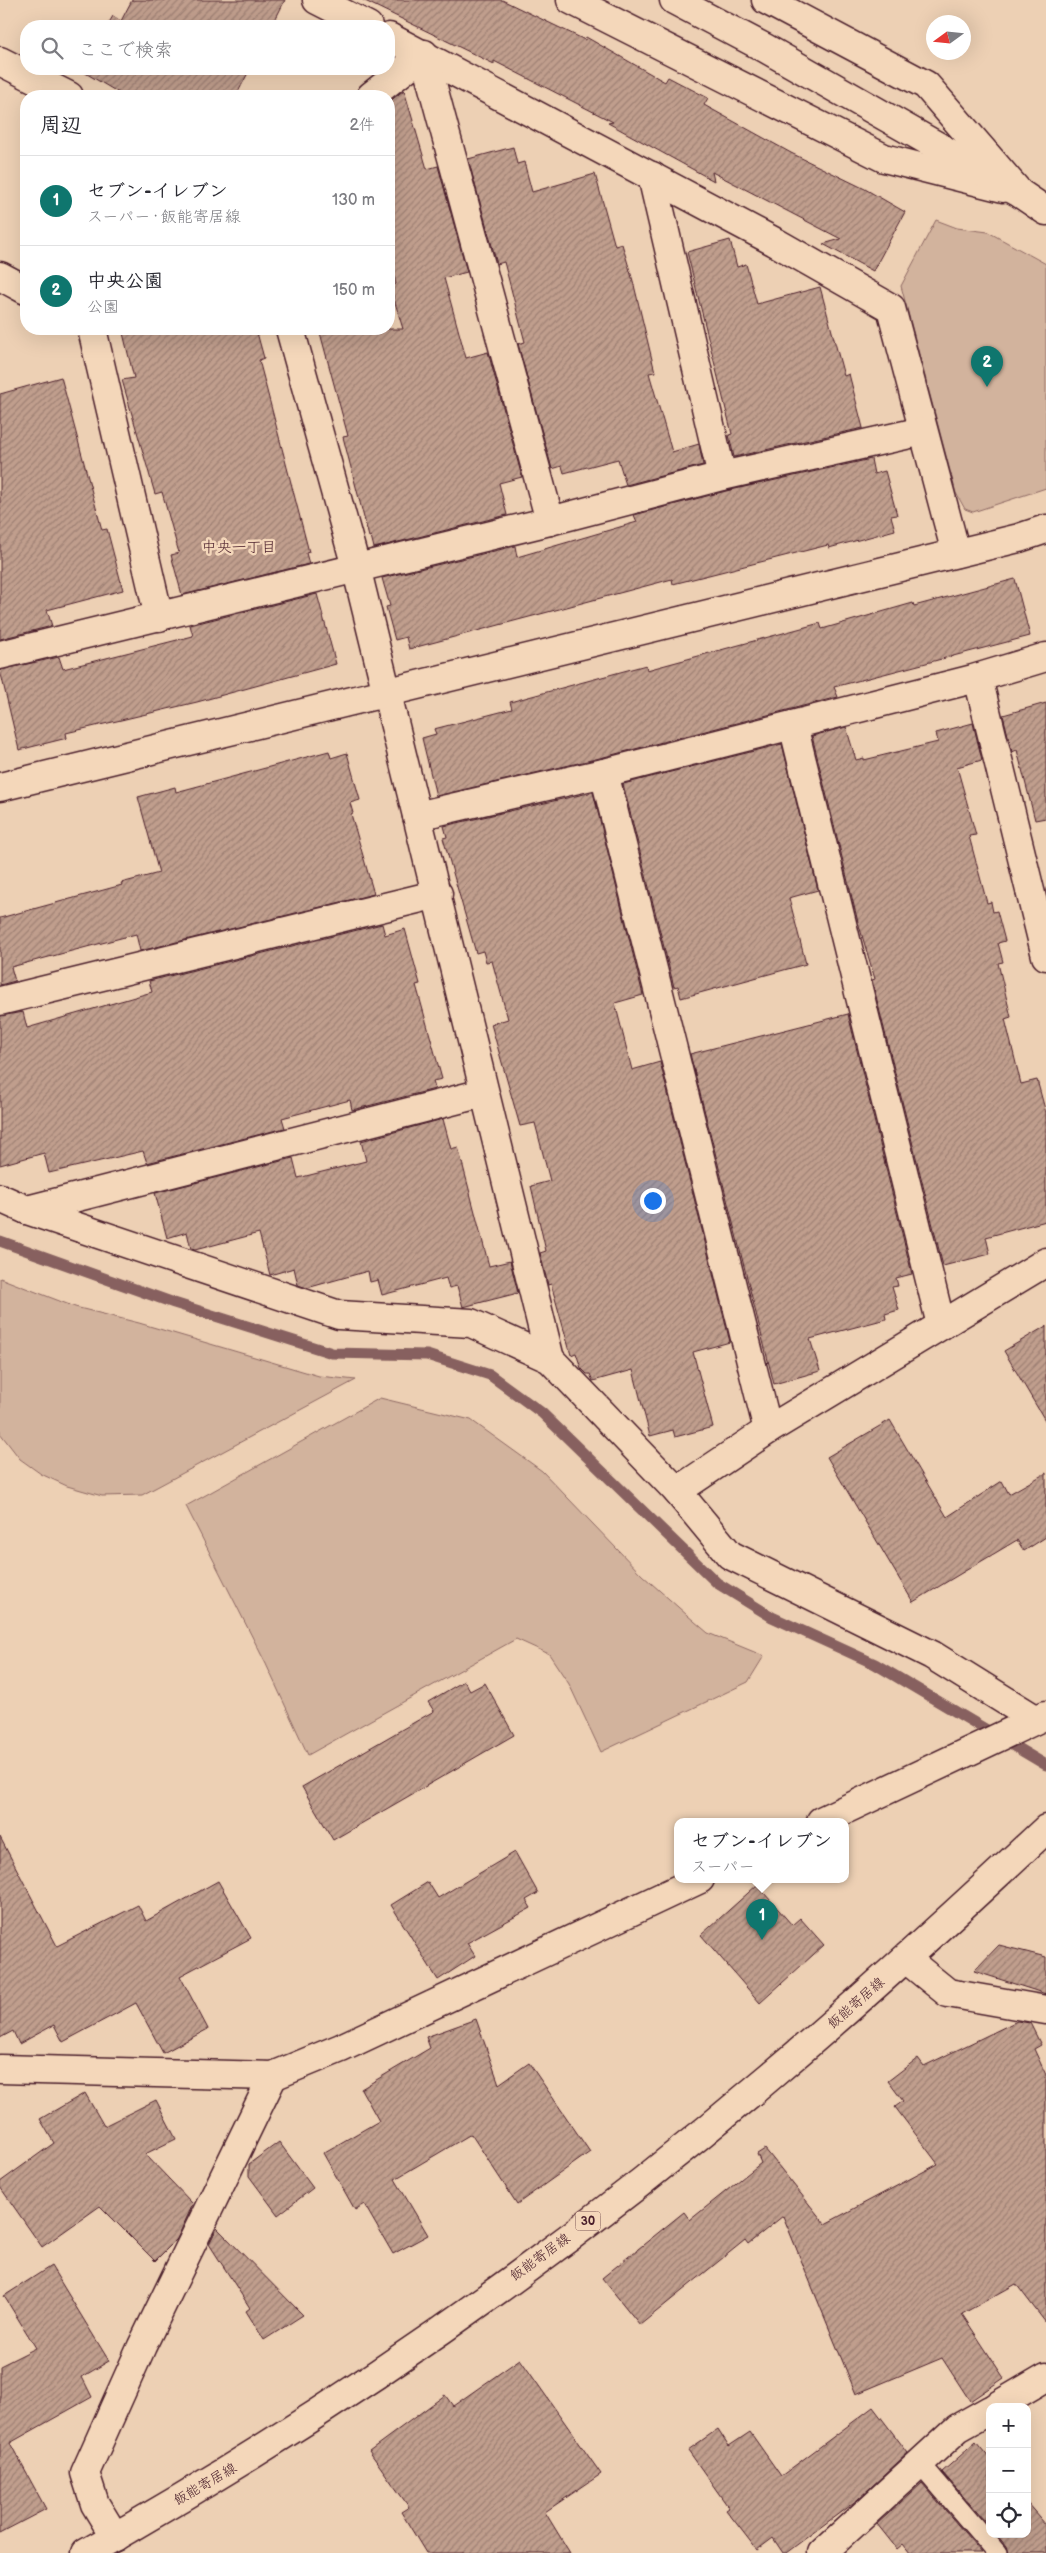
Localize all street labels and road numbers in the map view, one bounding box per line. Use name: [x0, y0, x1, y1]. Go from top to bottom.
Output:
street label: 飯能寄居線: [824, 1974, 888, 2032]
road number: 30: [576, 2212, 600, 2230]
street label: 飯能寄居線: [507, 2230, 573, 2284]
street label: 飯能寄居線: [170, 2459, 240, 2509]

